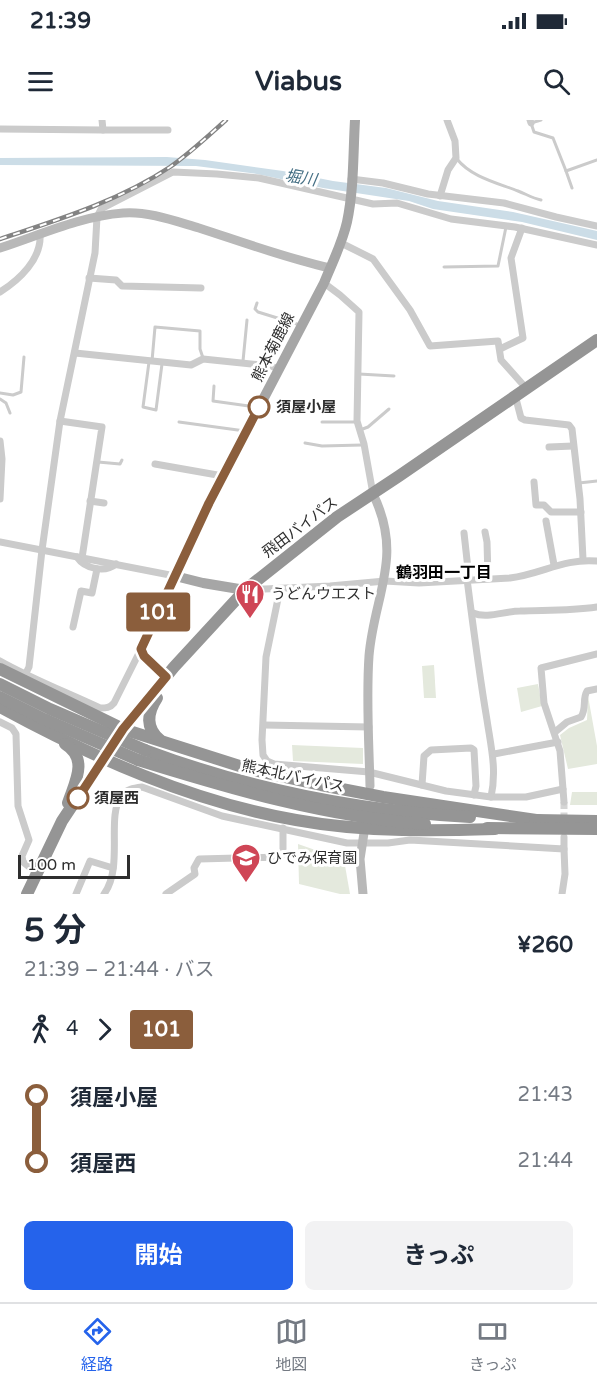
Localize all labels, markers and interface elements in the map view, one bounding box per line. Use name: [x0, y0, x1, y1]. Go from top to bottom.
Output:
text: 21:39: [30, 8, 91, 34]
icon: menu: [24, 65, 57, 98]
text: Viabus: [255, 65, 342, 98]
icon: search: [540, 65, 573, 98]
water label: 堀川: [283, 166, 320, 191]
street label: 熊本菊鹿線: [248, 309, 298, 385]
marker: 須屋小屋: [248, 396, 270, 418]
place label: 須屋小屋: [276, 398, 336, 416]
street label: 飛田バイパス: [259, 493, 341, 561]
district label: 鶴羽田一丁目: [396, 563, 492, 583]
restaurant icon: うどんウエスト: [234, 578, 266, 620]
place label: うどんウエスト: [271, 585, 376, 603]
line badge: 101: [124, 592, 192, 632]
text: 101: [138, 600, 178, 625]
street label: 熊本北バイパス: [240, 756, 346, 796]
marker: 須屋西: [67, 787, 89, 809]
place label: 須屋西: [94, 789, 139, 807]
school or university icon: ひでみ保育園: [230, 842, 262, 884]
place label: ひでみ保育園: [267, 849, 357, 867]
scale bar: [18, 852, 130, 880]
text: 100 m: [27, 855, 76, 875]
text: 5 分: [24, 911, 86, 950]
text: ¥260: [517, 932, 573, 958]
text: 21:39 – 21:44 · バス: [24, 958, 215, 982]
icon: walk: [24, 1013, 57, 1046]
icon: forward: [88, 1013, 121, 1046]
text: 4: [66, 1017, 79, 1041]
text: 101: [142, 1017, 181, 1042]
text: 21:43: [518, 1083, 573, 1107]
text: 須屋小屋: [70, 1085, 158, 1111]
text: 21:44: [518, 1149, 573, 1173]
text: 須屋西: [70, 1151, 136, 1177]
button: 開始: [24, 1221, 293, 1290]
button: きっぷ: [305, 1221, 573, 1290]
tab: 経路: [81, 1315, 114, 1375]
tab: 地図: [275, 1315, 308, 1375]
tab: きっぷ: [469, 1315, 516, 1375]

